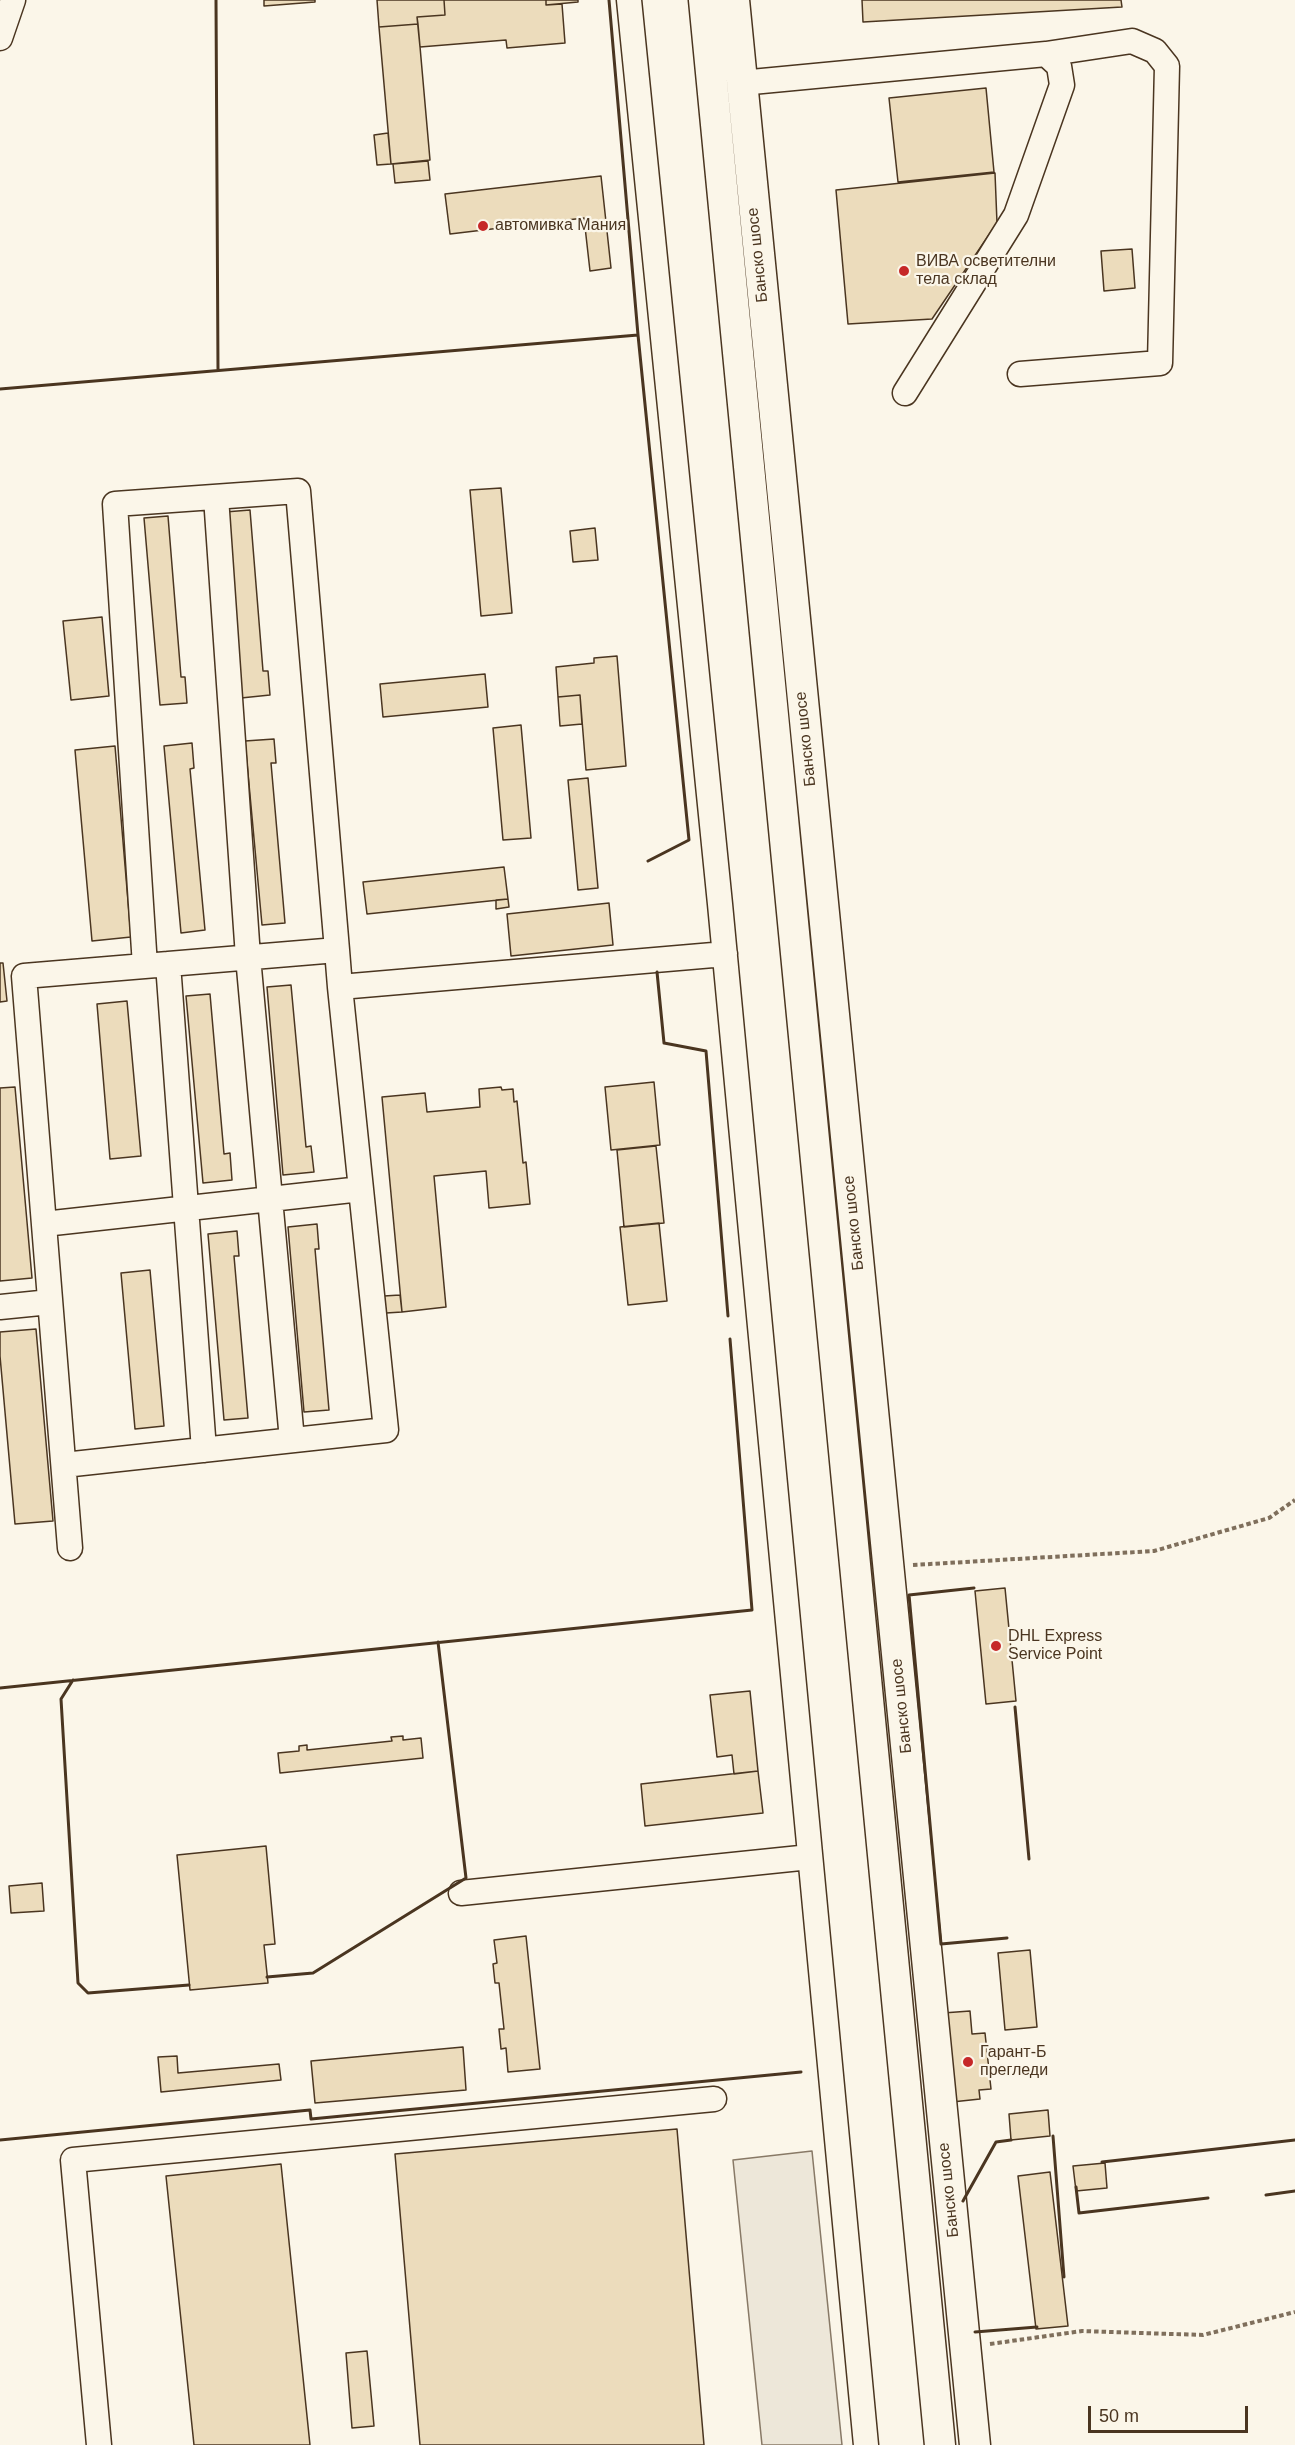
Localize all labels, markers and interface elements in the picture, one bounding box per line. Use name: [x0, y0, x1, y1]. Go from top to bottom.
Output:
street label: Банско шосе: [743, 207, 773, 303]
place label: автомивка Мания: [495, 216, 626, 236]
marker: автомивка Мания: [476, 219, 490, 233]
place label: ВИВА осветителни тела склад: [916, 252, 1056, 290]
marker: ВИВА осветителни тела склад: [897, 264, 911, 278]
street label: Банско шосе: [791, 691, 821, 787]
street label: Банско шосе: [839, 1175, 869, 1271]
place label: DHL Express Service Point: [1008, 1627, 1102, 1665]
marker: DHL Express Service Point: [989, 1639, 1003, 1653]
street label: Банско шосе: [887, 1658, 917, 1754]
place label: Гарант-Б прегледи: [980, 2043, 1048, 2081]
marker: Гарант-Б прегледи: [961, 2055, 975, 2069]
street label: Банско шосе: [934, 2142, 964, 2238]
scale bar: [1091, 2394, 1252, 2432]
text: 50 m: [1099, 2406, 1139, 2426]

